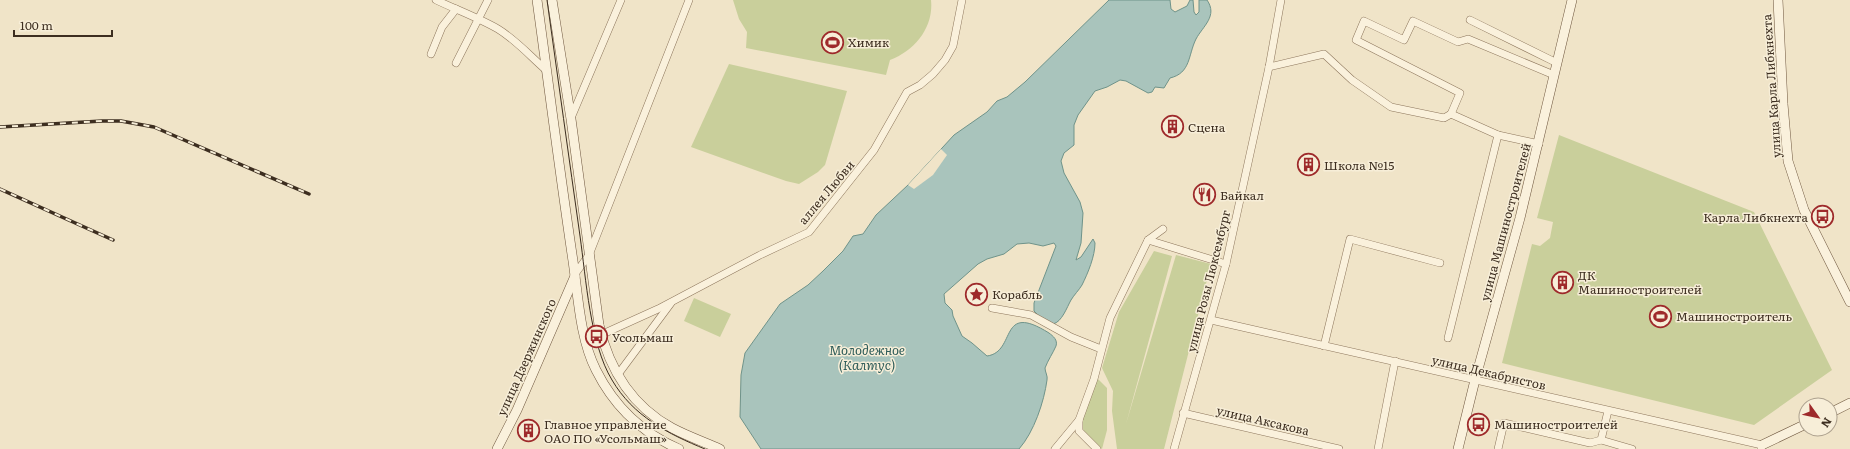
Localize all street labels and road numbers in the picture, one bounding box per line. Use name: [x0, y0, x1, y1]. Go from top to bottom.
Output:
street label: улица Карла Либкнехта: [1757, 13, 1785, 158]
street label: улица Машиностроителей: [1475, 141, 1535, 303]
street label: аллея Любви: [794, 156, 858, 228]
street label: улица Розы Люксембург: [1182, 208, 1234, 354]
street label: улица Дзержинского: [492, 295, 560, 419]
street label: улица Декабристов: [1430, 350, 1548, 394]
street label: улица Аксакова: [1215, 401, 1312, 440]

